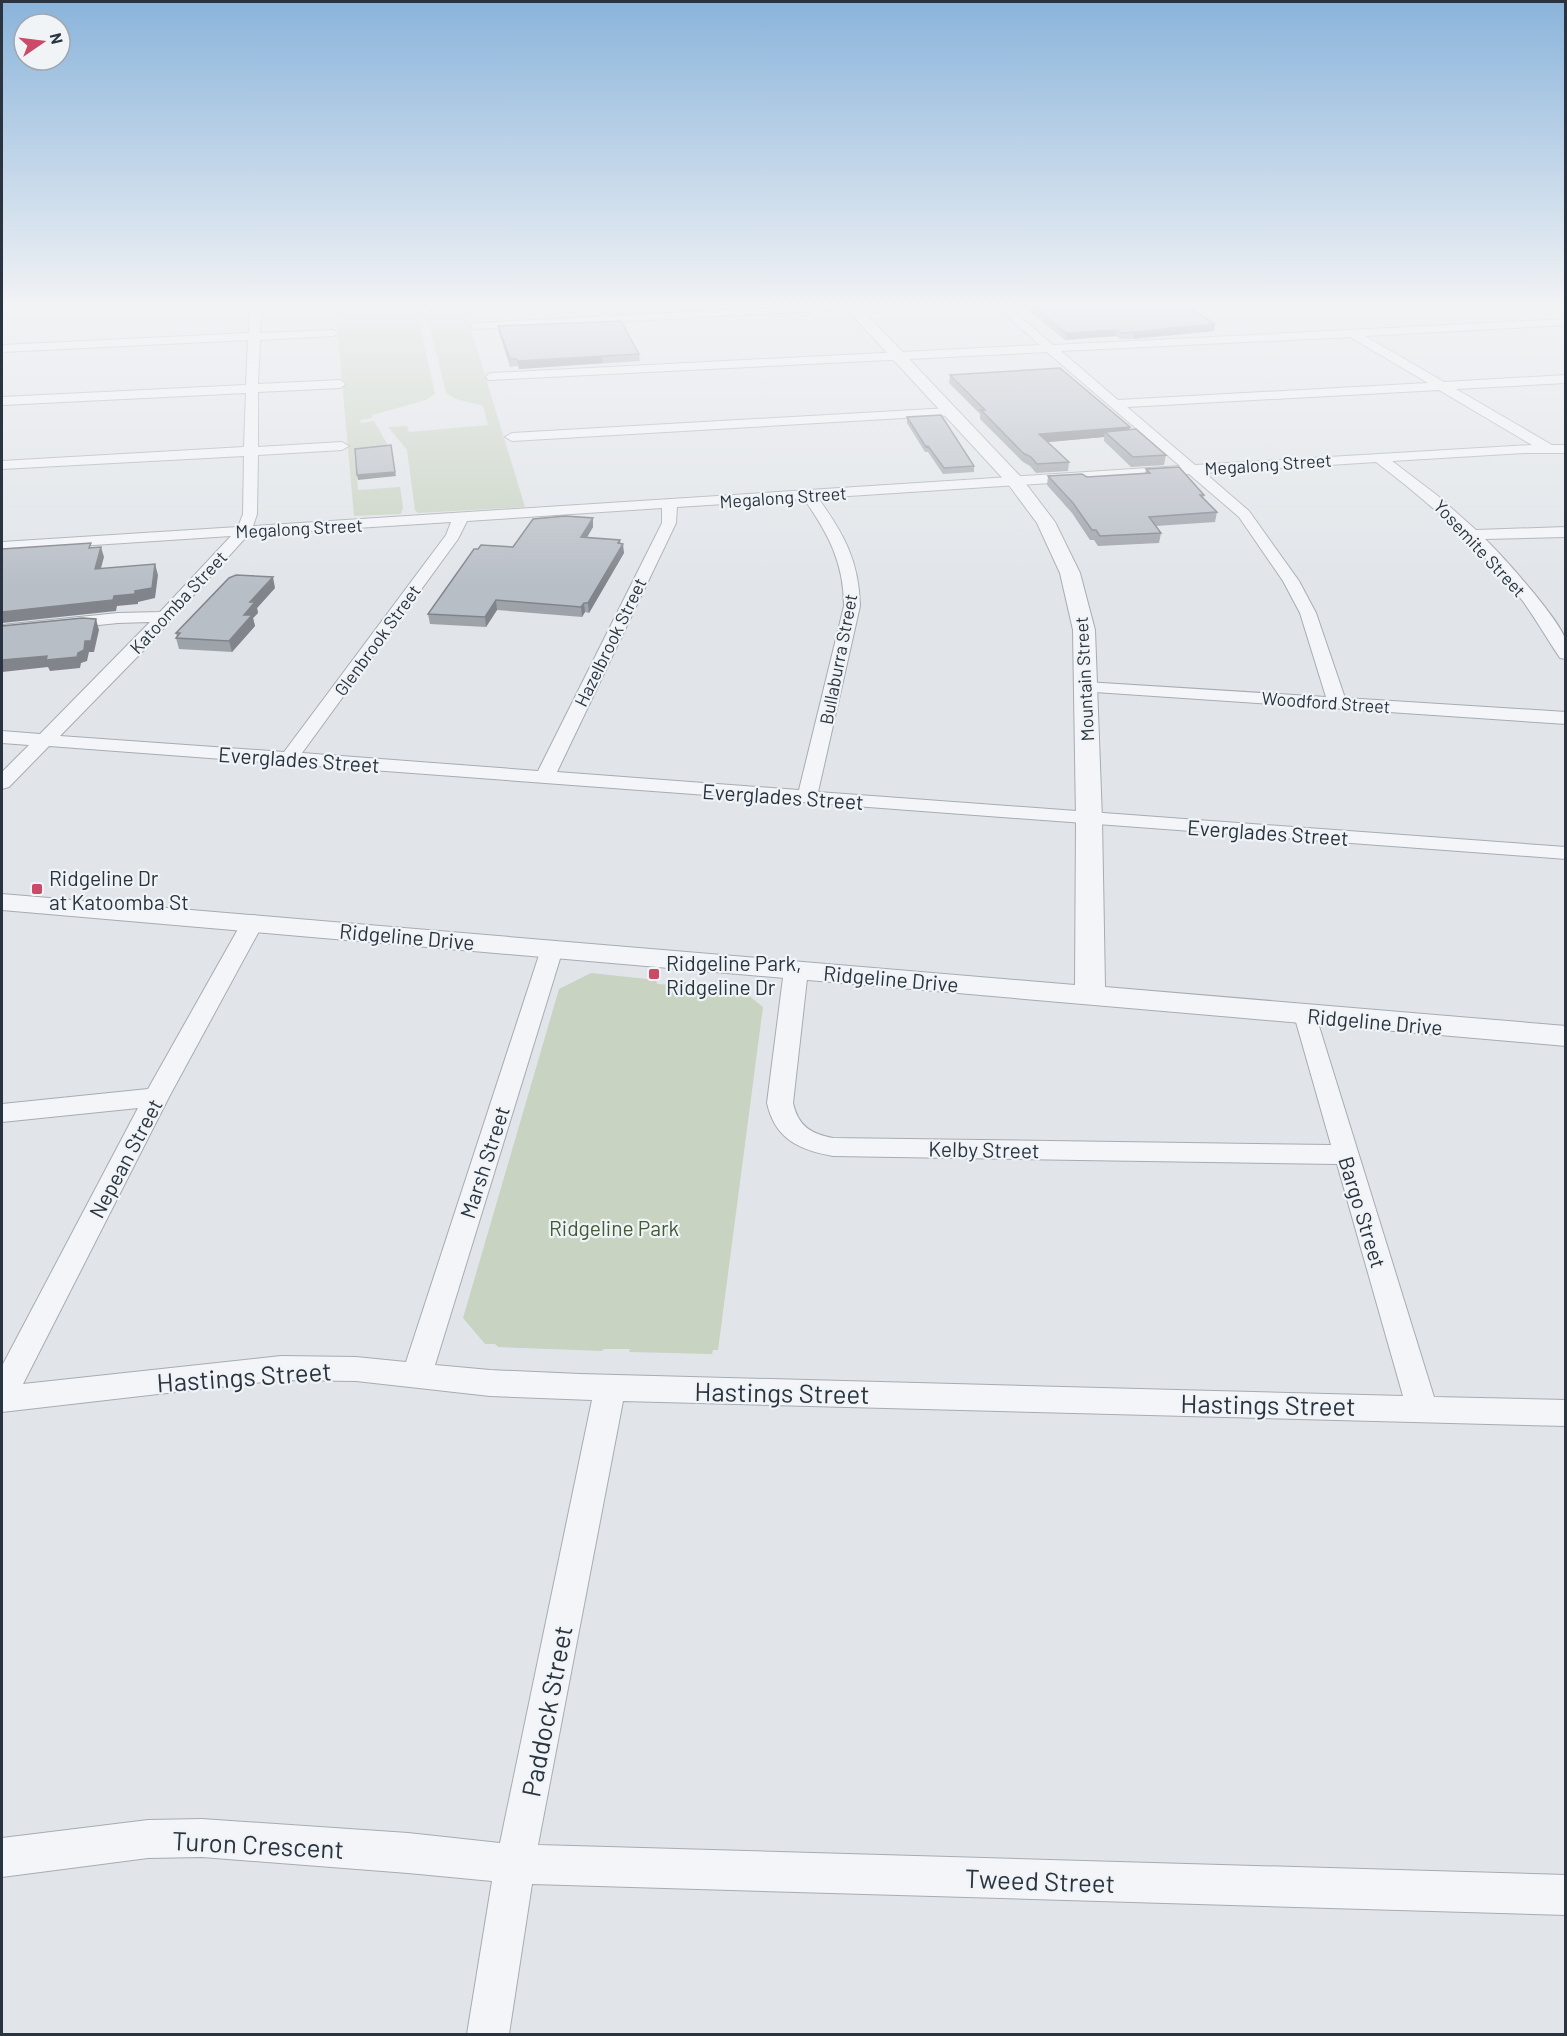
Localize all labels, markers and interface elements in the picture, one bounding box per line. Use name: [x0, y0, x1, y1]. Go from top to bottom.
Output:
north arrow: [12, 12, 72, 72]
text: N: [47, 31, 68, 46]
street label: Megalong Street: [1204, 449, 1332, 479]
street label: Megalong Street: [719, 482, 847, 512]
street label: Yosemite Street: [1429, 495, 1531, 601]
street label: Megalong Street: [235, 514, 363, 542]
street label: Katoomba Street: [125, 546, 231, 658]
street label: Hazelbrook Street: [569, 574, 651, 710]
street label: Glenbrook Street: [329, 580, 425, 700]
street label: Bullaburra Street: [815, 592, 861, 726]
street label: Mountain Street: [1070, 616, 1098, 742]
street label: Woodford Street: [1261, 687, 1391, 717]
street label: Everglades Street: [217, 741, 381, 777]
street label: Everglades Street: [701, 778, 865, 814]
street label: Everglades Street: [1186, 814, 1350, 850]
place label: Ridgeline Dr at Katoomba St: [49, 865, 189, 914]
marker: Ridgeline Dr at Katoomba St: [30, 882, 44, 896]
street label: Ridgeline Drive: [338, 918, 476, 954]
place label: Ridgeline Park, Ridgeline Dr: [666, 950, 802, 999]
street label: Ridgeline Drive: [822, 960, 960, 996]
marker: Ridgeline Park, Ridgeline Dr: [647, 967, 661, 981]
street label: Ridgeline Drive: [1306, 1003, 1444, 1039]
street label: Nepean Street: [83, 1094, 167, 1222]
street label: Marsh Street: [454, 1103, 514, 1221]
street label: Kelby Street: [928, 1136, 1040, 1162]
street label: Bargo Street: [1334, 1153, 1392, 1271]
park label: Ridgeline Park: [549, 1215, 679, 1240]
street label: Hastings Street: [155, 1354, 333, 1398]
street label: Hastings Street: [694, 1375, 870, 1409]
street label: Hastings Street: [1180, 1387, 1356, 1421]
street label: Paddock Street: [514, 1623, 578, 1799]
street label: Turon Crescent: [171, 1824, 345, 1864]
street label: Tweed Street: [964, 1862, 1116, 1898]

